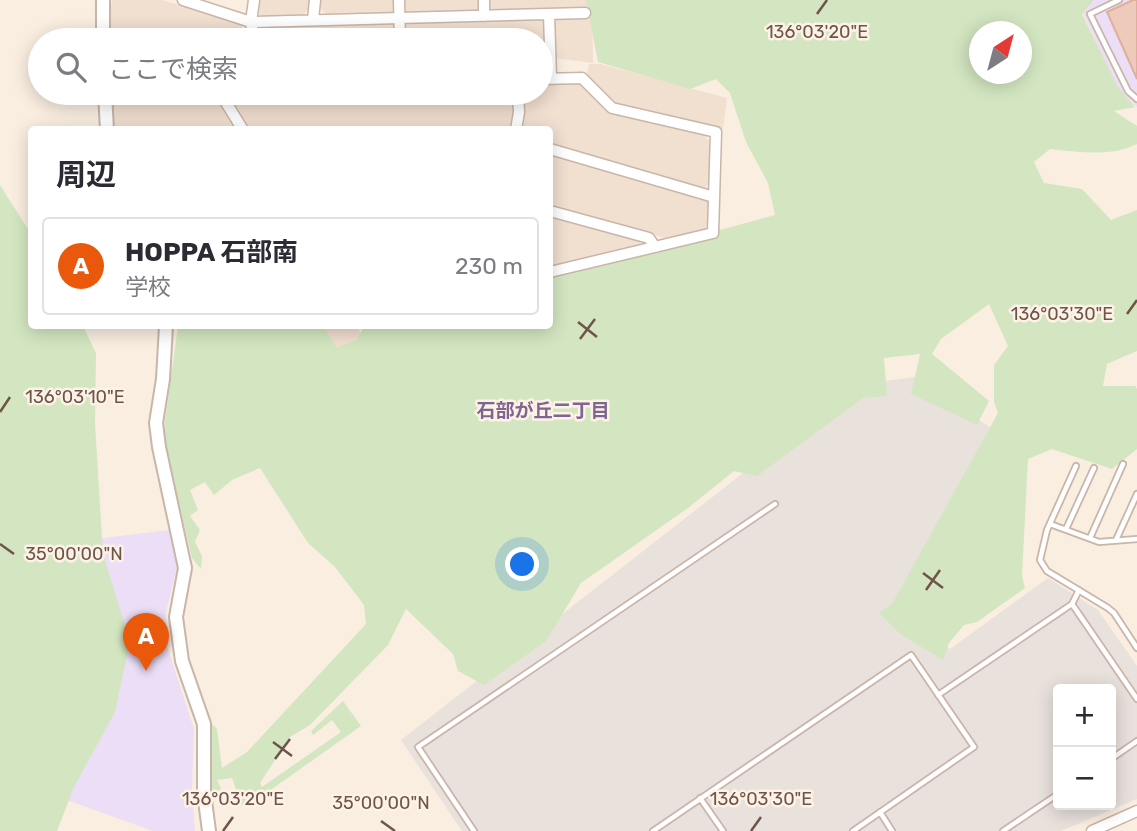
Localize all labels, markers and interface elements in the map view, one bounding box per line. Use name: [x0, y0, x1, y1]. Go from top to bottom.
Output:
text: 136°03'20"E: [766, 21, 868, 43]
north arrow: [969, 21, 1032, 84]
search box: [28, 28, 553, 105]
icon: search: [52, 48, 90, 86]
text: ここで検索: [108, 54, 238, 85]
text: 周辺: [56, 157, 116, 193]
text: HOPPA 石部南: [125, 237, 298, 268]
text: A: [73, 252, 89, 280]
text: 230 m: [455, 252, 523, 280]
text: 学校: [125, 273, 171, 301]
text: 136°03'30"E: [1011, 303, 1113, 325]
text: 136°03'10"E: [25, 386, 125, 408]
district label: 石部が丘二丁目: [476, 399, 610, 422]
text: 35°00'00"N: [25, 543, 123, 565]
your location: [505, 547, 539, 581]
pin: A: [123, 613, 169, 671]
map controls: [1053, 684, 1116, 810]
button: +: [1053, 684, 1116, 747]
button: −: [1053, 747, 1116, 810]
text: 136°03'20"E: [182, 788, 284, 810]
text: 136°03'30"E: [710, 788, 812, 810]
text: 35°00'00"N: [332, 792, 430, 814]

